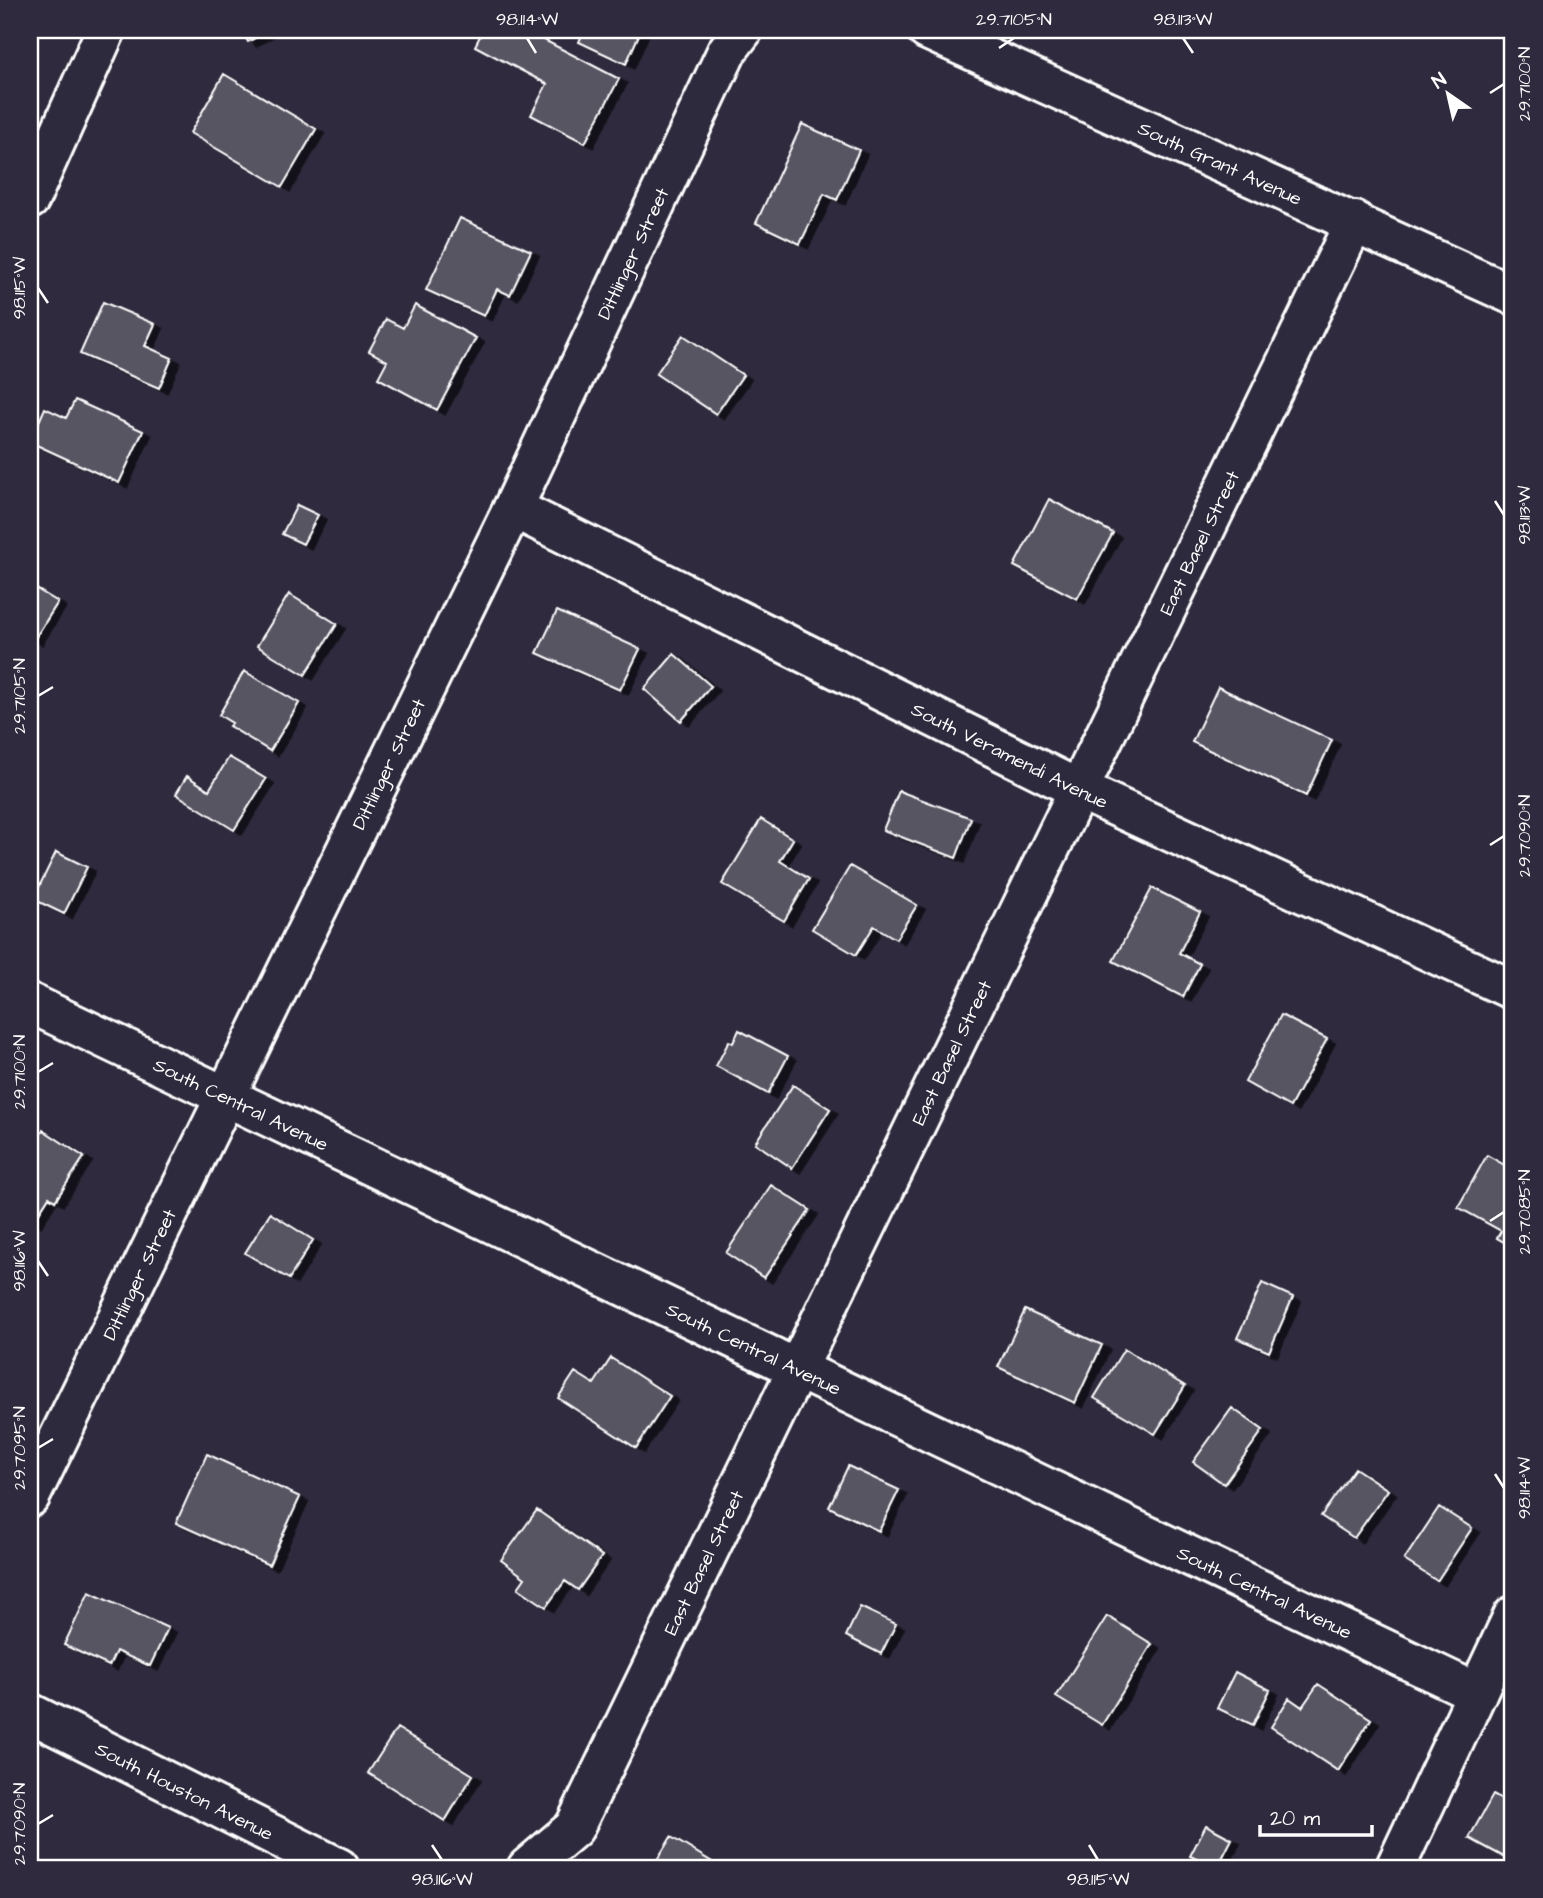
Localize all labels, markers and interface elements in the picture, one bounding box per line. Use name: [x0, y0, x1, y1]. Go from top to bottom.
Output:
text: 98.114°W: [496, 7, 558, 32]
text: 29.7105°N: [976, 7, 1052, 32]
text: 98.113°W: [1153, 7, 1213, 32]
text: 29.7100°N: [1512, 47, 1537, 121]
north arrow: [1414, 60, 1484, 130]
text: N: [1427, 67, 1452, 96]
street label: South Grant Avenue: [1134, 115, 1306, 213]
street label: Dittlinger Street: [591, 183, 676, 324]
text: 98.115°W: [7, 257, 32, 319]
street label: East Basel Street: [1153, 466, 1247, 620]
text: 98.113°W: [1512, 485, 1537, 545]
text: 29.7105°N: [7, 658, 32, 734]
street label: Dittlinger Street: [346, 694, 433, 835]
street label: South Veramendi Avenue: [906, 696, 1112, 816]
text: 29.7090°N: [1512, 795, 1537, 877]
street label: East Basel Street: [906, 976, 999, 1130]
text: 29.7100°N: [7, 1035, 32, 1109]
street label: South Central Avenue: [149, 1052, 332, 1158]
text: 29.7085°N: [1512, 1169, 1537, 1255]
street label: Dittlinger Street: [97, 1204, 184, 1345]
text: 98.116°W: [7, 1230, 32, 1292]
street label: South Central Avenue: [661, 1296, 845, 1403]
text: 29.7095°N: [7, 1406, 32, 1490]
text: 98.114°W: [1512, 1457, 1537, 1519]
street label: East Basel Street: [658, 1486, 751, 1640]
street label: South Central Avenue: [1172, 1540, 1356, 1646]
street label: South Houston Avenue: [90, 1736, 278, 1848]
text: 29.7090°N: [7, 1783, 32, 1865]
scale bar: [1260, 1793, 1372, 1837]
text: 20 m: [1270, 1804, 1321, 1833]
text: 98.116°W: [411, 1867, 473, 1892]
text: 98.115°W: [1067, 1867, 1129, 1892]

